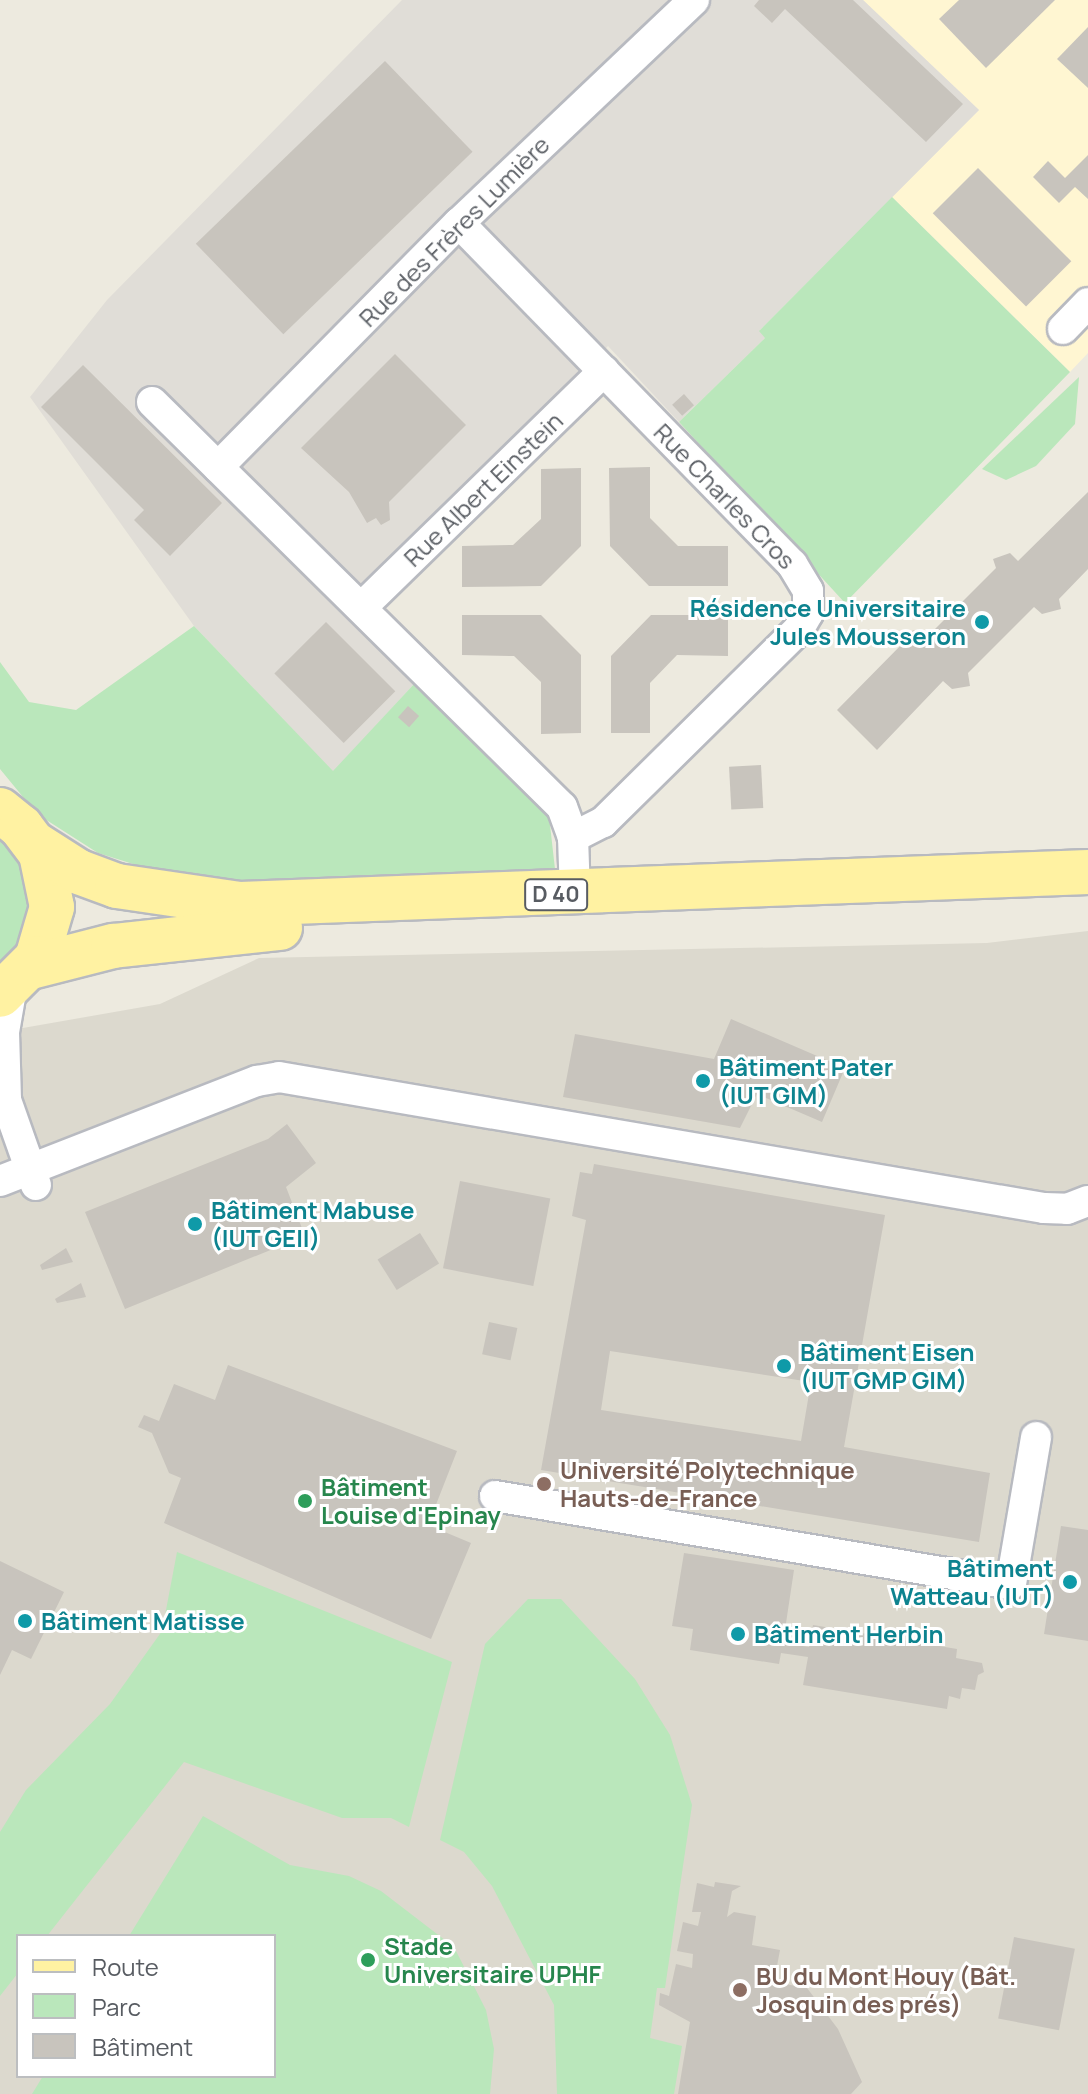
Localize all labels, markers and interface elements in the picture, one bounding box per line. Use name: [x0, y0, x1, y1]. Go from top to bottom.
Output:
street label: Rue des Frères Lumière: [353, 130, 555, 332]
street label: Rue Albert Einstein: [398, 406, 568, 572]
street label: Rue Charles Cros: [648, 417, 802, 575]
place label: Résidence Universitaire Jules Mousseron: [690, 594, 966, 650]
marker: Résidence Universitaire Jules Mousseron: [973, 613, 991, 631]
road number: D 40: [524, 877, 588, 913]
place label: Bâtiment Pater (IUT GIM): [719, 1053, 893, 1109]
marker: Bâtiment Pater (IUT GIM): [694, 1072, 712, 1090]
place label: Bâtiment Mabuse (IUT GEII): [211, 1196, 414, 1252]
marker: Bâtiment Mabuse (IUT GEII): [186, 1215, 204, 1233]
place label: Bâtiment Eisen (IUT GMP GIM): [800, 1338, 975, 1394]
marker: Bâtiment Eisen (IUT GMP GIM): [775, 1357, 793, 1375]
place label: Université Polytechnique Hauts-de-France: [560, 1456, 855, 1512]
place label: Bâtiment Louise d'Epinay: [321, 1473, 501, 1529]
marker: Université Polytechnique Hauts-de-France: [535, 1475, 553, 1493]
marker: Bâtiment Louise d'Epinay: [296, 1492, 314, 1510]
place label: Bâtiment Watteau (IUT): [890, 1554, 1054, 1610]
marker: Bâtiment Watteau (IUT): [1061, 1573, 1079, 1591]
place label: Bâtiment Matisse: [41, 1607, 245, 1635]
marker: Bâtiment Matisse: [16, 1612, 34, 1630]
place label: Bâtiment Herbin: [754, 1620, 944, 1648]
marker: Bâtiment Herbin: [729, 1625, 747, 1643]
place label: Stade Universitaire UPHF: [384, 1932, 601, 1988]
legend: [16, 1934, 276, 2078]
text: Route: [92, 1950, 159, 1983]
marker: Stade Universitaire UPHF: [359, 1951, 377, 1969]
place label: BU du Mont Houy (Bât. Josquin des prés): [756, 1962, 1016, 2018]
marker: BU du Mont Houy (Bât. Josquin des prés): [731, 1981, 749, 1999]
text: Parc: [92, 1990, 141, 2023]
text: Bâtiment: [92, 2030, 193, 2063]

